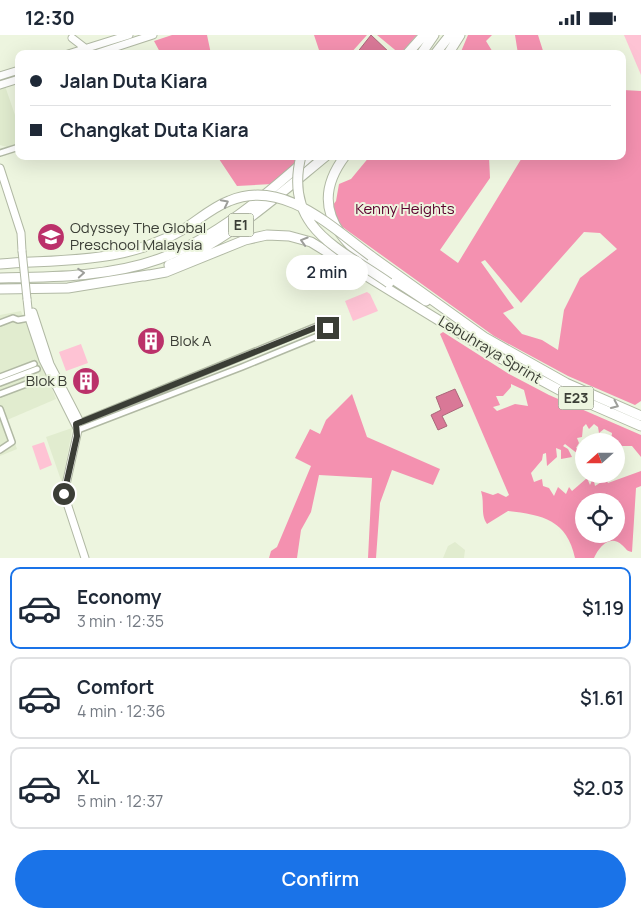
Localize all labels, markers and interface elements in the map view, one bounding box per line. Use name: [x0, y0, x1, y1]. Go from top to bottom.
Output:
text: 12:30: [25, 5, 75, 31]
text: Jalan Duta Kiara: [60, 68, 207, 94]
text: Changkat Duta Kiara: [60, 117, 249, 143]
park label: Kenny Heights: [355, 198, 455, 219]
one-way arrow: [219, 199, 228, 209]
road number: E1: [228, 213, 254, 237]
place label: Odyssey The Global Preschool Malaysia: [70, 217, 206, 255]
school or university icon: Odyssey The Global Preschool Malaysia: [36, 222, 66, 252]
one-way arrow: [301, 236, 309, 246]
callout: 2 min: [287, 255, 369, 291]
text: 2 min: [307, 261, 347, 283]
one-way arrow: [78, 268, 86, 279]
street label: Lebuhraya Sprint: [435, 310, 546, 389]
route end: [317, 317, 339, 339]
building icon: Blok A: [136, 326, 166, 356]
place label: Blok A: [170, 330, 212, 351]
building icon: Blok B: [71, 366, 101, 396]
place label: Blok B: [26, 370, 67, 391]
road number: E23: [558, 387, 594, 409]
one-way arrow: [610, 398, 619, 409]
north arrow: [575, 433, 625, 483]
map controls: [575, 433, 625, 543]
route start: [53, 483, 75, 505]
button: locate: [575, 493, 625, 543]
text: Economy: [77, 584, 161, 610]
icon: car: [17, 586, 62, 631]
text: $1.19: [582, 595, 624, 621]
text: 3 min · 12:35: [77, 610, 164, 632]
text: Comfort: [77, 674, 154, 700]
icon: car: [17, 676, 62, 721]
text: $1.61: [580, 685, 624, 711]
text: 4 min · 12:36: [77, 700, 165, 722]
text: XL: [77, 764, 100, 790]
icon: car: [17, 766, 62, 811]
text: $2.03: [573, 775, 624, 801]
text: 5 min · 12:37: [77, 790, 163, 812]
button: Confirm: [15, 850, 626, 908]

